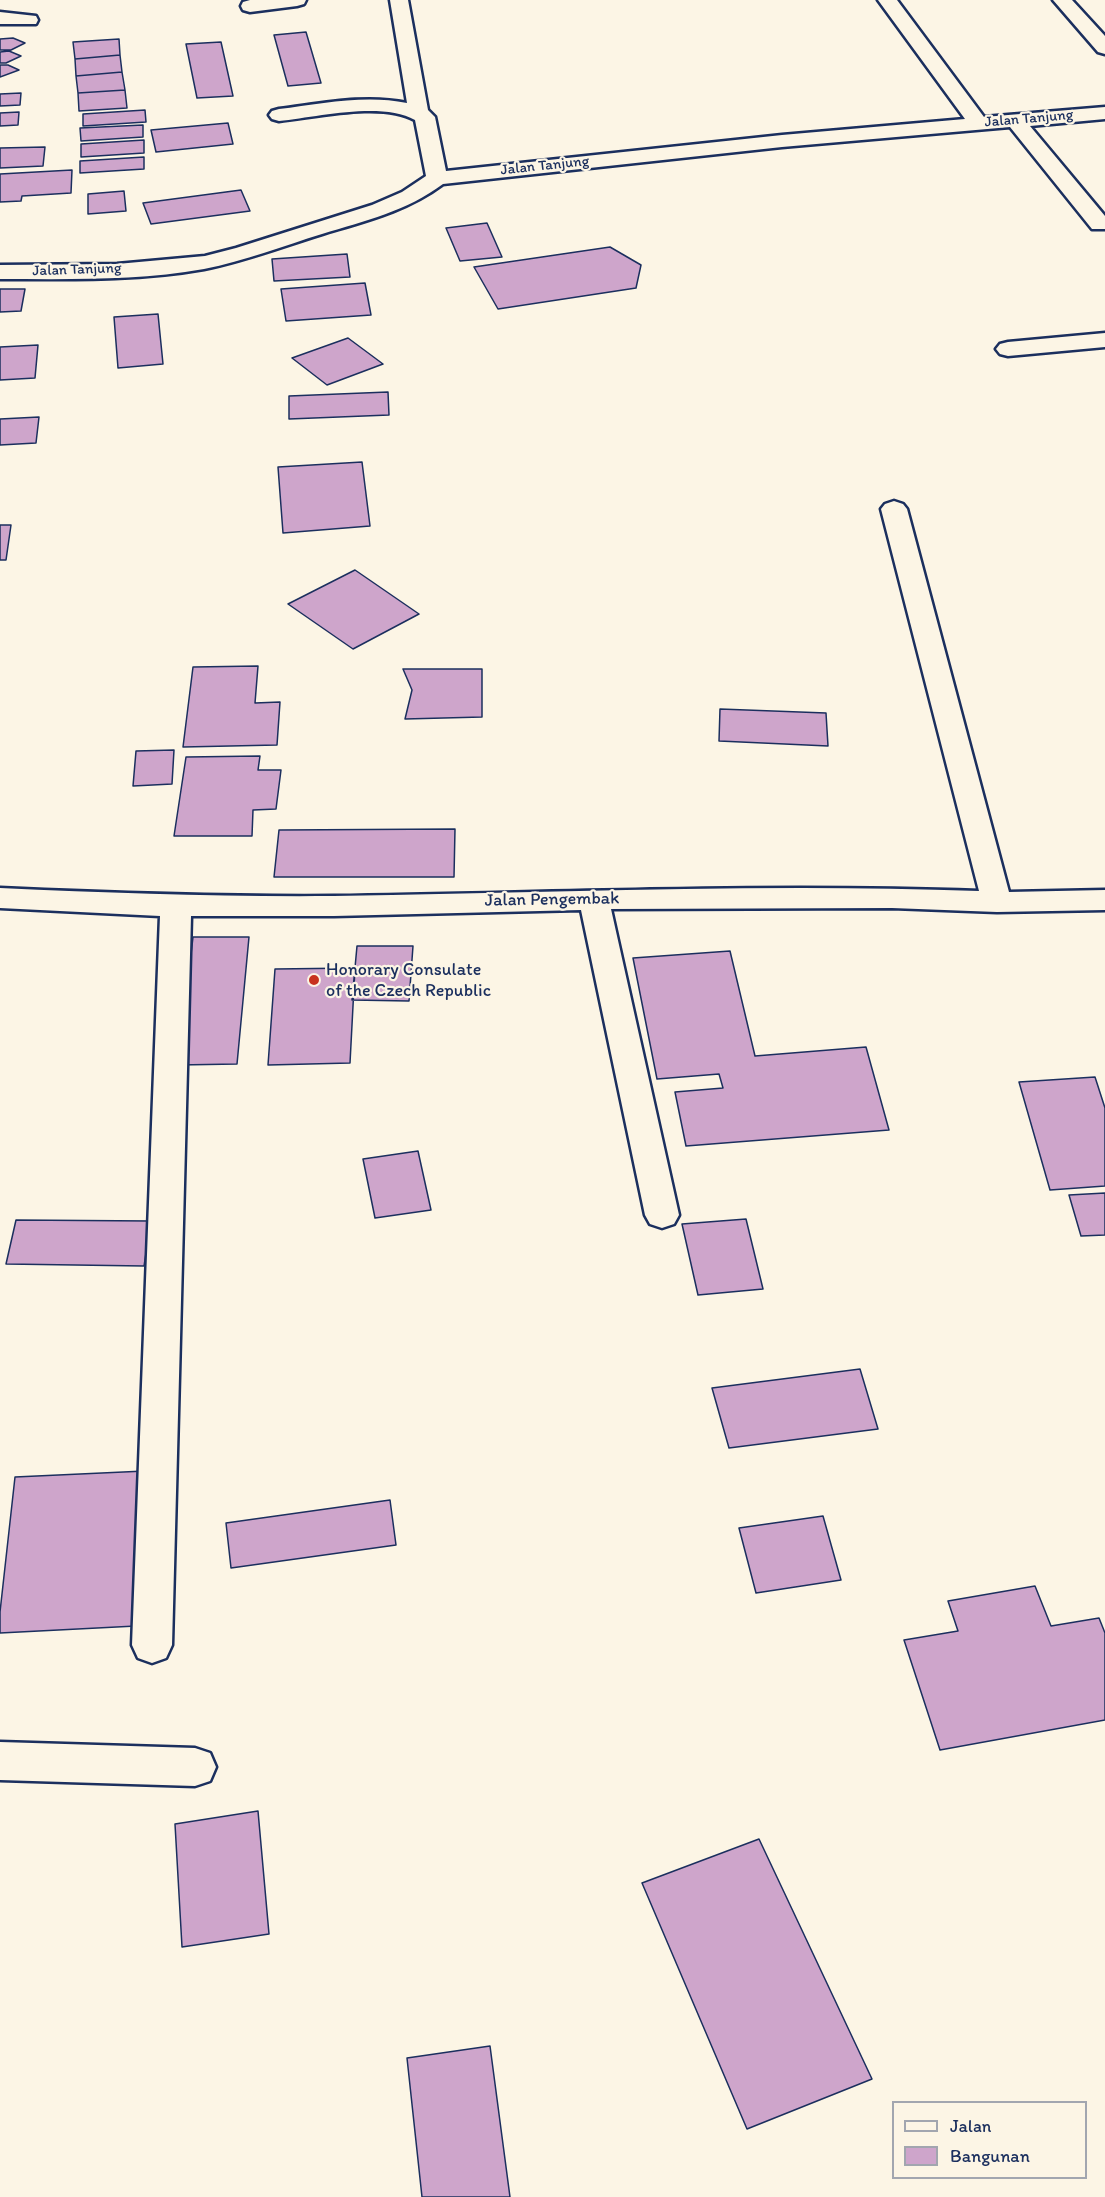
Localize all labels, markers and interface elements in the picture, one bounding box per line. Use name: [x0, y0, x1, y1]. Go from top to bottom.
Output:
street label: Jalan Tanjung: [984, 106, 1074, 132]
street label: Jalan Tanjung: [500, 152, 590, 180]
street label: Jalan Tanjung: [32, 259, 122, 281]
street label: Jalan Pengembak: [485, 888, 619, 912]
place label: Honorary Consulate of the Czech Republic: [326, 959, 491, 1002]
marker: Honorary Consulate of the Czech Republic: [307, 973, 321, 987]
legend: [892, 2101, 1087, 2179]
text: Jalan: [950, 2115, 991, 2137]
text: Bangunan: [950, 2145, 1030, 2167]

